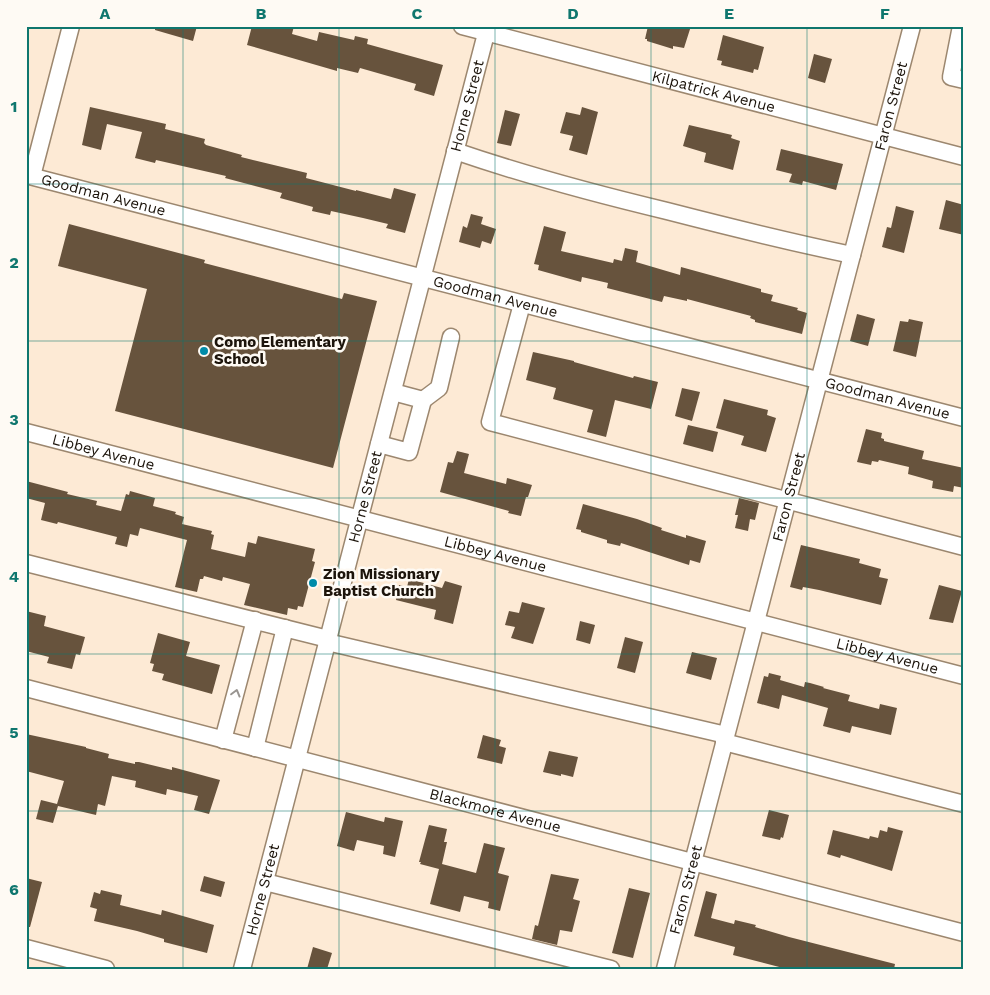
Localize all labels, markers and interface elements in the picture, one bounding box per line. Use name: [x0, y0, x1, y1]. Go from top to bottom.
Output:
text: A: [100, 4, 111, 23]
text: B: [256, 4, 267, 23]
text: C: [412, 4, 423, 23]
text: D: [567, 4, 579, 23]
text: E: [724, 4, 734, 23]
text: F: [880, 4, 890, 23]
street label: Horne Street: [447, 57, 488, 154]
street label: Faron Street: [871, 59, 911, 153]
street label: Kilpatrick Avenue: [650, 67, 777, 116]
text: 1: [11, 97, 17, 116]
street label: Goodman Avenue: [39, 170, 168, 220]
text: 2: [9, 253, 19, 272]
street label: Goodman Avenue: [431, 272, 560, 321]
place label: Como Elementary School: [214, 333, 347, 368]
marker: Como Elementary School: [198, 345, 210, 357]
street label: Goodman Avenue: [823, 373, 952, 423]
text: 3: [9, 410, 19, 429]
street label: Libbey Avenue: [50, 430, 157, 474]
street label: Horne Street: [345, 448, 386, 545]
street label: Faron Street: [768, 450, 809, 543]
street label: Libbey Avenue: [442, 532, 548, 576]
place label: Zion Missionary Baptist Church: [323, 565, 440, 600]
text: 4: [9, 567, 19, 586]
marker: Zion Missionary Baptist Church: [307, 577, 319, 589]
street label: Libbey Avenue: [834, 634, 940, 678]
one-way arrow: [230, 689, 240, 697]
text: 5: [9, 723, 19, 742]
street label: Blackmore Avenue: [428, 785, 563, 836]
street label: Horne Street: [242, 841, 283, 938]
street label: Faron Street: [665, 842, 706, 936]
text: 6: [9, 880, 19, 899]

